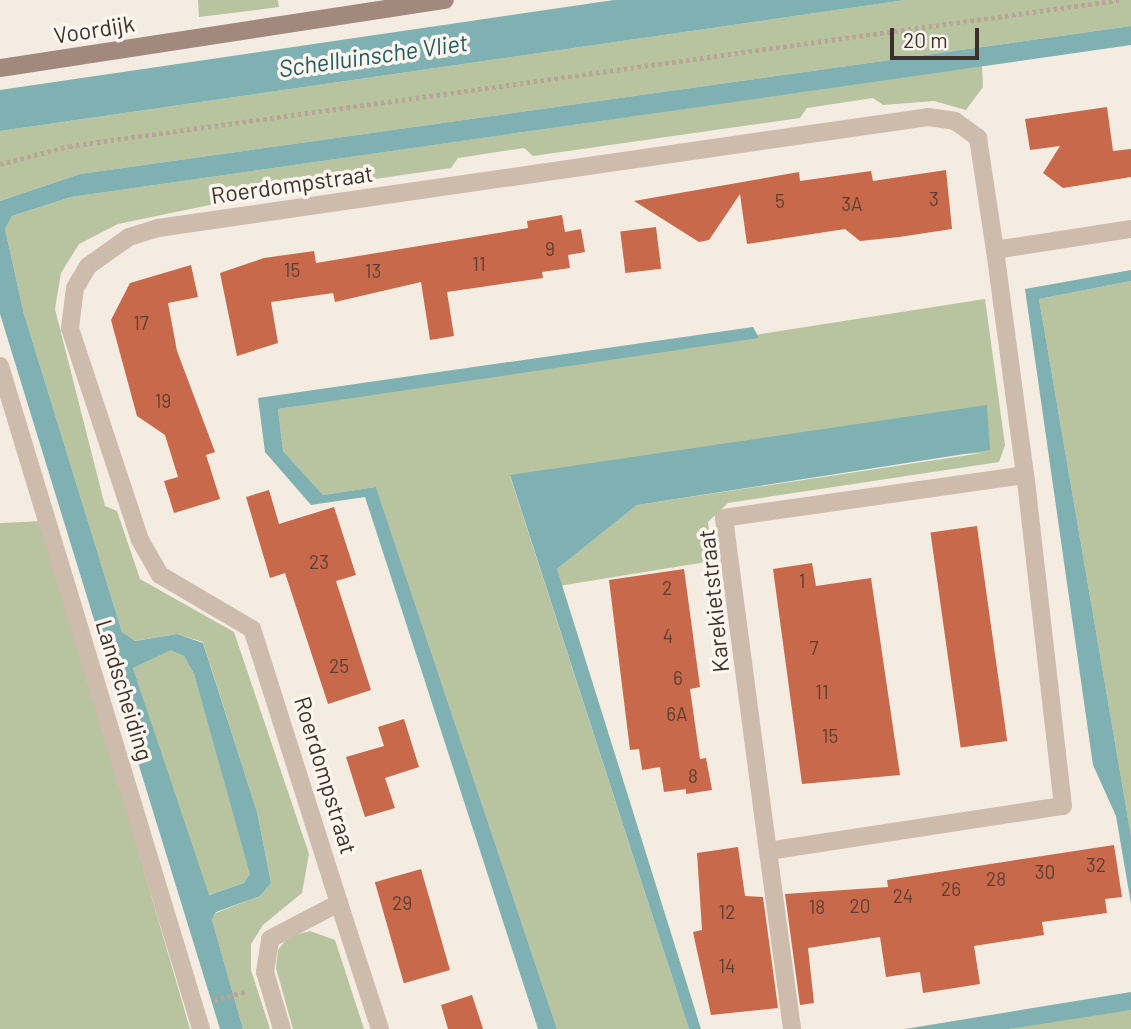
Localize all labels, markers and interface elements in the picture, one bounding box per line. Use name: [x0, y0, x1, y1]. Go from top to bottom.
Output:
street label: Voordijk: [52, 9, 136, 49]
scale bar: [893, 14, 982, 58]
water label: Schelluinsche Vliet: [277, 27, 469, 83]
text: 20 m: [903, 27, 948, 52]
street label: Roerdompstraat: [209, 159, 375, 209]
house number: 3: [929, 188, 939, 210]
house number: 5: [775, 190, 785, 212]
house number: 3A: [841, 193, 863, 215]
house number: 9: [545, 238, 555, 260]
house number: 11: [472, 253, 486, 275]
house number: 15: [284, 259, 300, 281]
house number: 13: [365, 260, 381, 282]
house number: 17: [133, 312, 149, 334]
house number: 19: [155, 390, 171, 412]
street label: Karekietstraat: [692, 528, 734, 674]
house number: 23: [309, 551, 329, 573]
house number: 1: [799, 570, 805, 592]
house number: 2: [662, 577, 672, 599]
street label: Landscheiding: [90, 616, 160, 764]
house number: 4: [663, 625, 673, 647]
house number: 7: [810, 637, 818, 659]
house number: 25: [329, 655, 349, 677]
house number: 6: [673, 667, 683, 689]
house number: 11: [815, 681, 829, 703]
street label: Roerdompstraat: [289, 693, 363, 857]
house number: 6A: [666, 703, 688, 725]
house number: 15: [822, 725, 838, 747]
house number: 8: [688, 765, 698, 787]
house number: 32: [1086, 854, 1106, 876]
house number: 30: [1035, 861, 1055, 883]
house number: 28: [986, 868, 1006, 890]
house number: 26: [941, 878, 961, 900]
house number: 24: [893, 885, 913, 907]
house number: 29: [392, 892, 412, 914]
house number: 20: [850, 895, 870, 917]
house number: 18: [809, 896, 825, 918]
house number: 12: [719, 901, 735, 923]
house number: 14: [718, 955, 736, 977]

